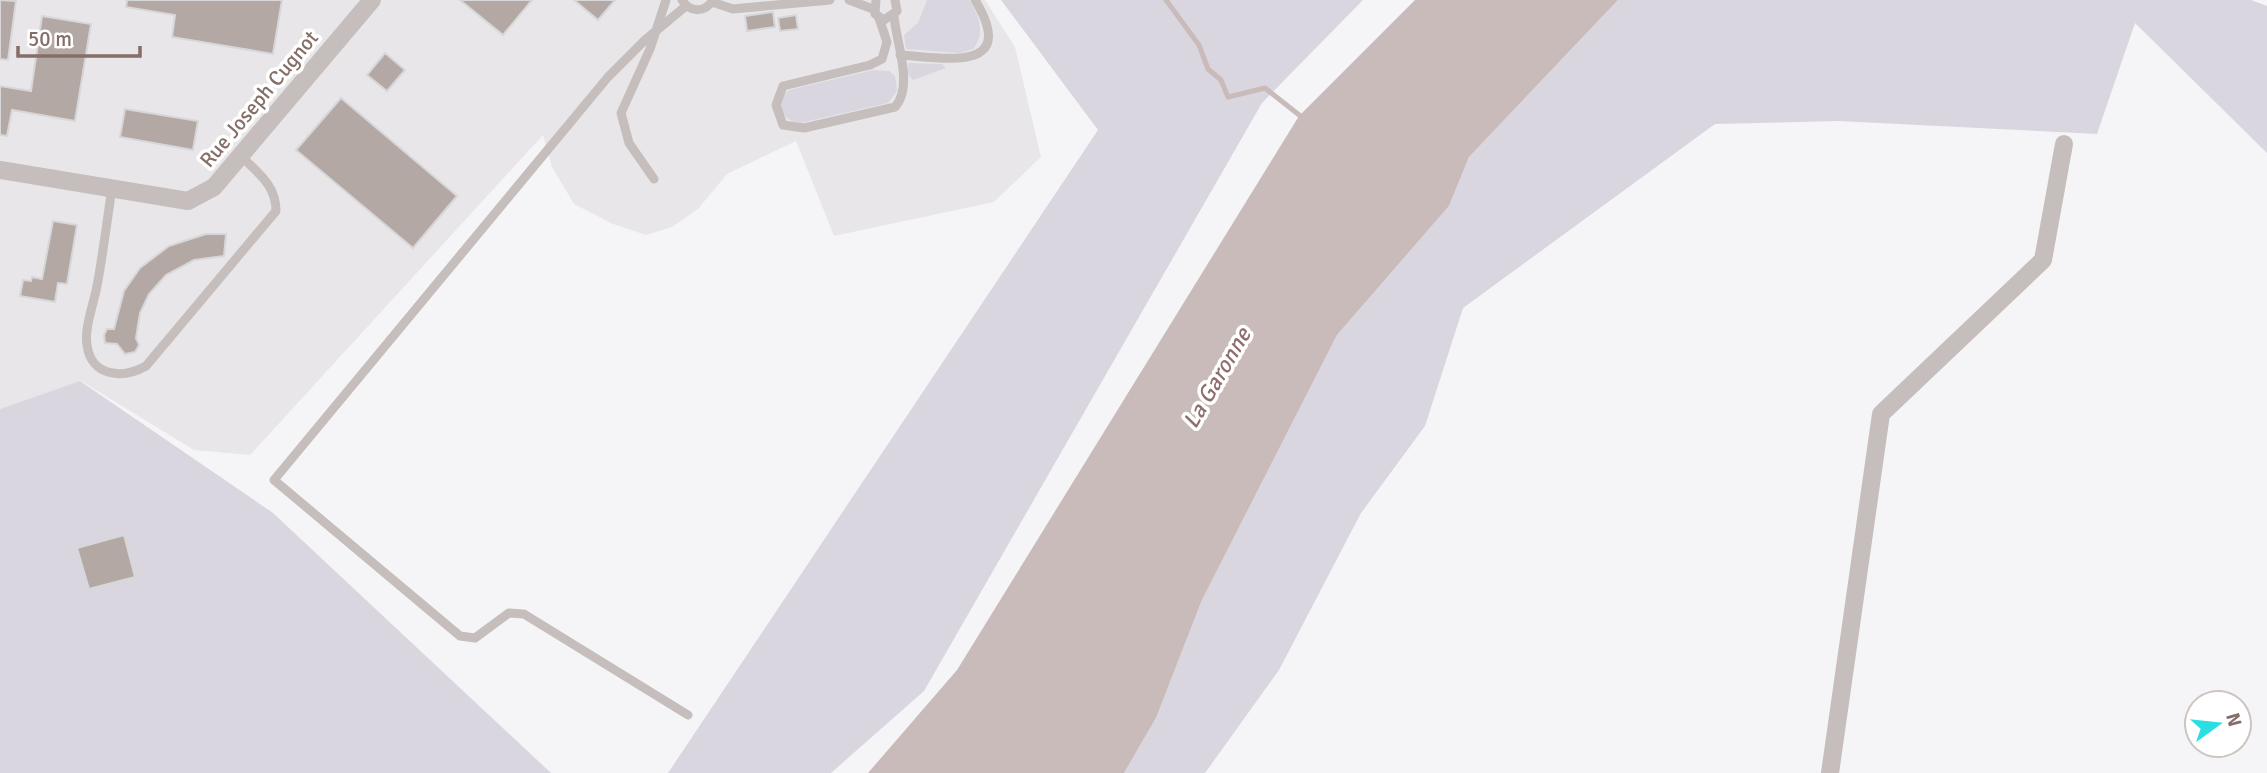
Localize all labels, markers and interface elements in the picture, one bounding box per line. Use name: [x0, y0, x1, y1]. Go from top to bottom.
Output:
scale bar: [18, 14, 140, 58]
street label: Rue Joseph Cugnot: [194, 25, 324, 173]
text: 50 m: [28, 26, 72, 52]
water label: La Garonne: [1177, 321, 1258, 434]
north arrow: [2183, 689, 2253, 759]
text: N: [2220, 710, 2247, 729]

